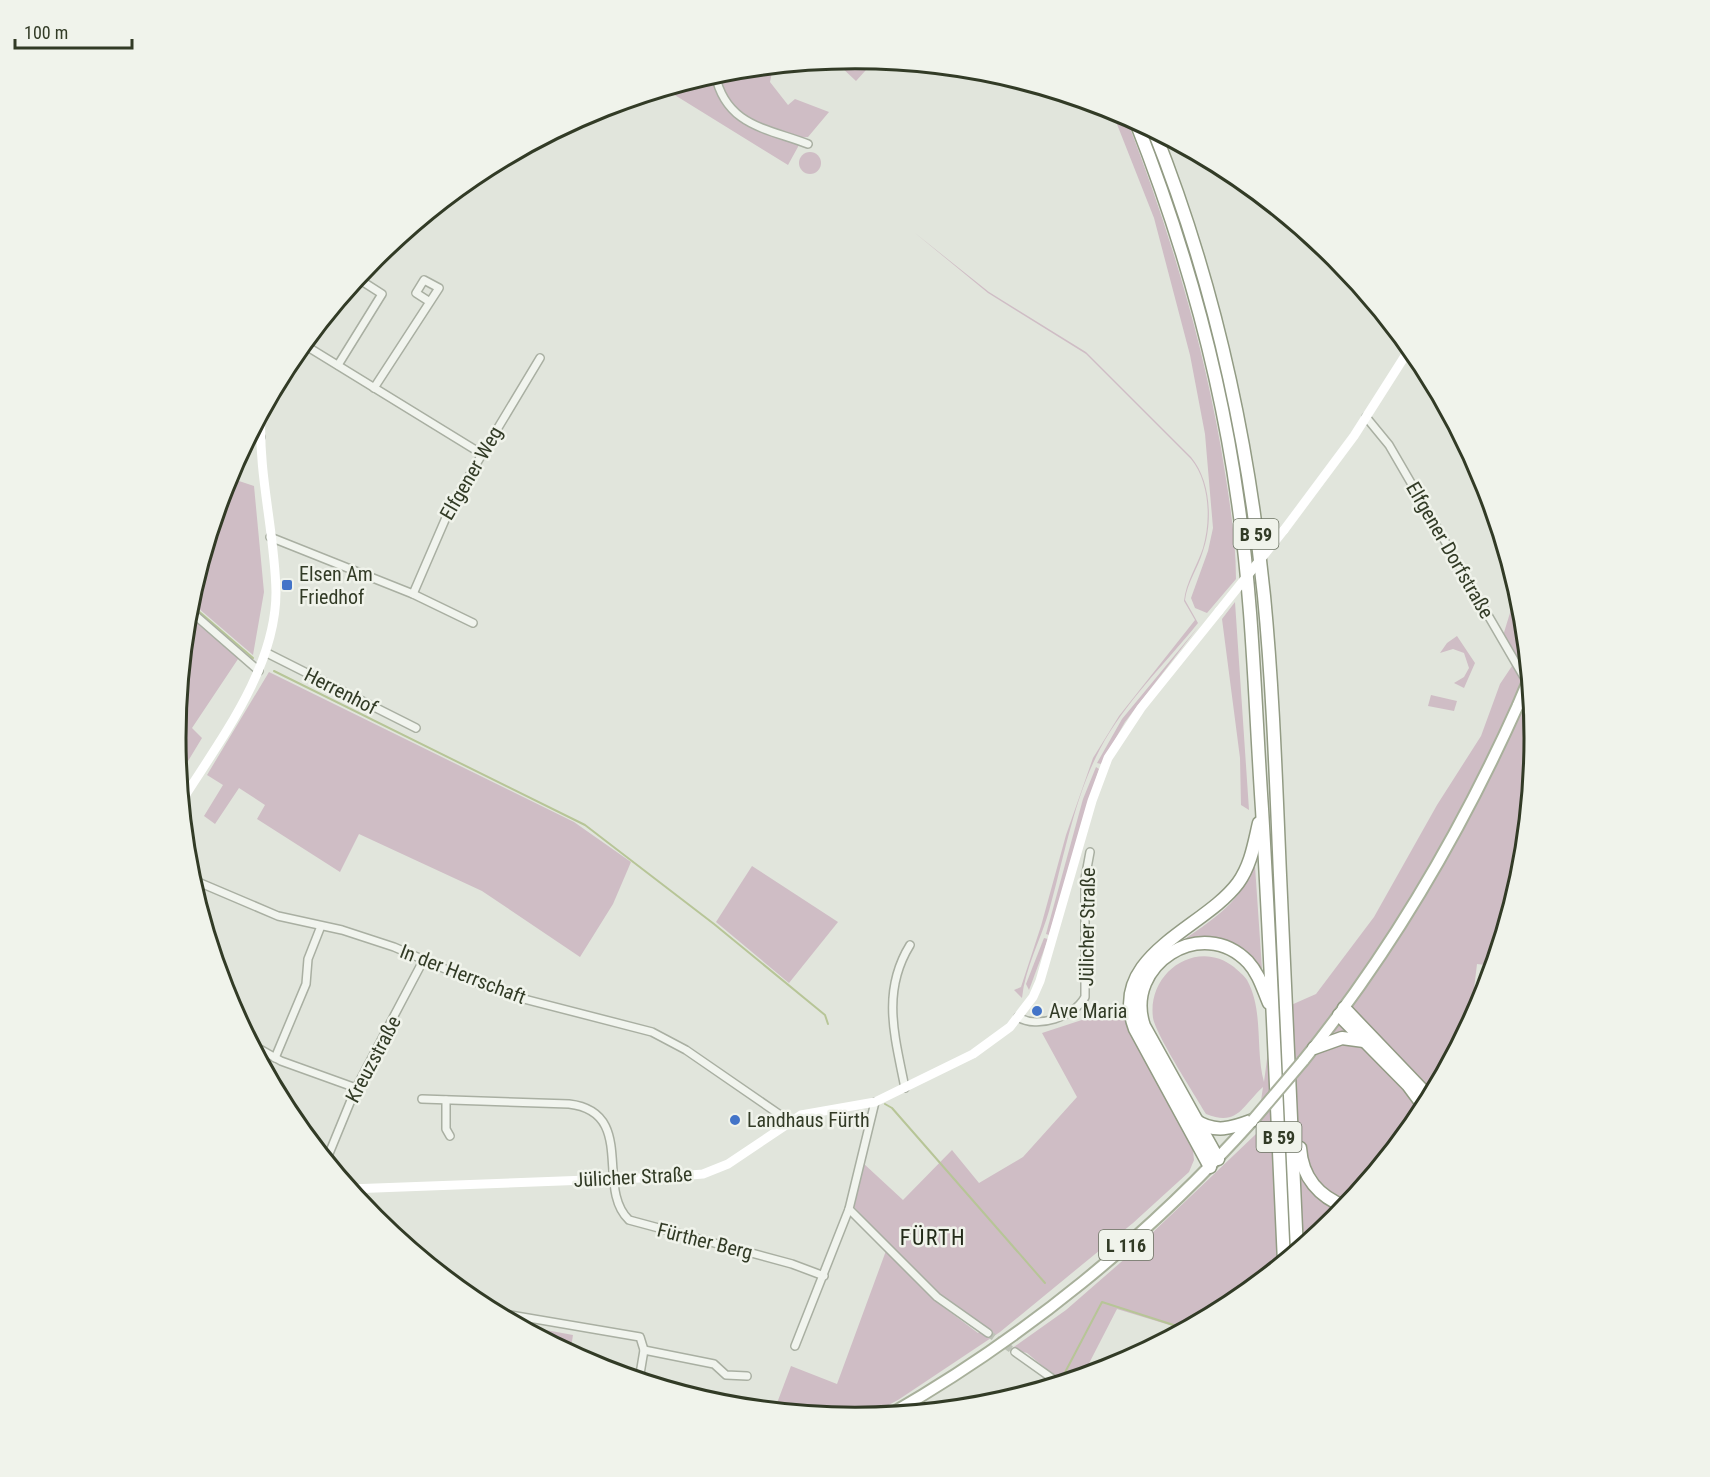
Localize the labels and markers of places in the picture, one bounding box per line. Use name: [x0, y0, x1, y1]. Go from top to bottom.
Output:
place label: Elsen Am Friedhof: [299, 562, 373, 609]
marker: Elsen Am Friedhof: [280, 578, 294, 592]
place label: Ave Maria: [1049, 999, 1127, 1023]
marker: Ave Maria: [1030, 1004, 1044, 1018]
place label: Landhaus Fürth: [747, 1108, 870, 1132]
marker: Landhaus Fürth: [728, 1113, 742, 1127]

